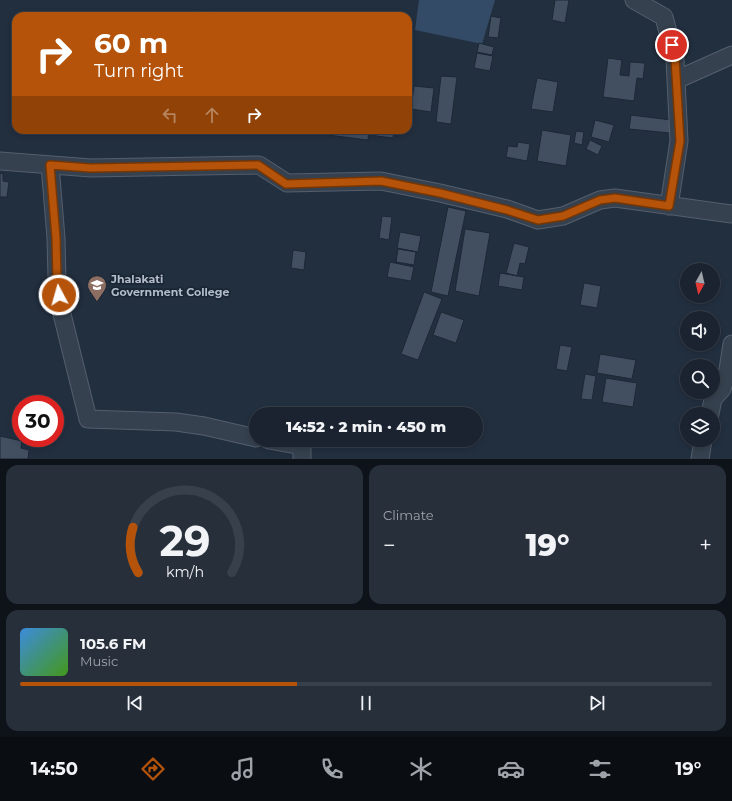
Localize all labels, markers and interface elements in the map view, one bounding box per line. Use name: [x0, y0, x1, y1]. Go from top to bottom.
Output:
text: 60 m: [94, 26, 168, 60]
icon: right: [28, 28, 80, 80]
pin: [655, 28, 689, 62]
icon: arrive: [661, 34, 683, 56]
text: Turn right: [94, 60, 184, 82]
icon: left: [159, 104, 181, 126]
icon: ahead: [201, 104, 223, 126]
icon: right: [243, 104, 265, 126]
north arrow: [680, 263, 720, 303]
map controls: [680, 263, 720, 447]
place label: Jhalakati Government College: [110, 272, 229, 299]
position arrow: [38, 274, 80, 316]
school or university icon: Jhalakati Government College: [86, 274, 108, 302]
button: sound: [680, 311, 720, 351]
button: search: [680, 359, 720, 399]
speed limit sign: 30: [12, 395, 64, 447]
button: layers: [680, 407, 720, 447]
text: 14:52 · 2 min · 450 m: [286, 417, 446, 436]
text: Climate: [383, 507, 434, 523]
text: 29: [159, 515, 210, 565]
text: 19°: [525, 527, 570, 564]
text: −: [383, 532, 396, 559]
text: +: [699, 532, 712, 559]
text: km/h: [165, 562, 204, 580]
text: 105.6 FM: [80, 634, 146, 653]
text: Music: [80, 653, 118, 669]
icon: previous: [124, 692, 146, 714]
icon: pause: [355, 692, 377, 714]
icon: next: [586, 692, 608, 714]
icon: directions: [139, 755, 167, 783]
icon: music: [229, 755, 257, 783]
icon: phone: [318, 755, 346, 783]
icon: climate: [407, 755, 435, 783]
icon: car: [497, 755, 525, 783]
icon: filters: [586, 755, 614, 783]
text: 14:50: [31, 758, 78, 780]
text: 19°: [675, 758, 701, 780]

